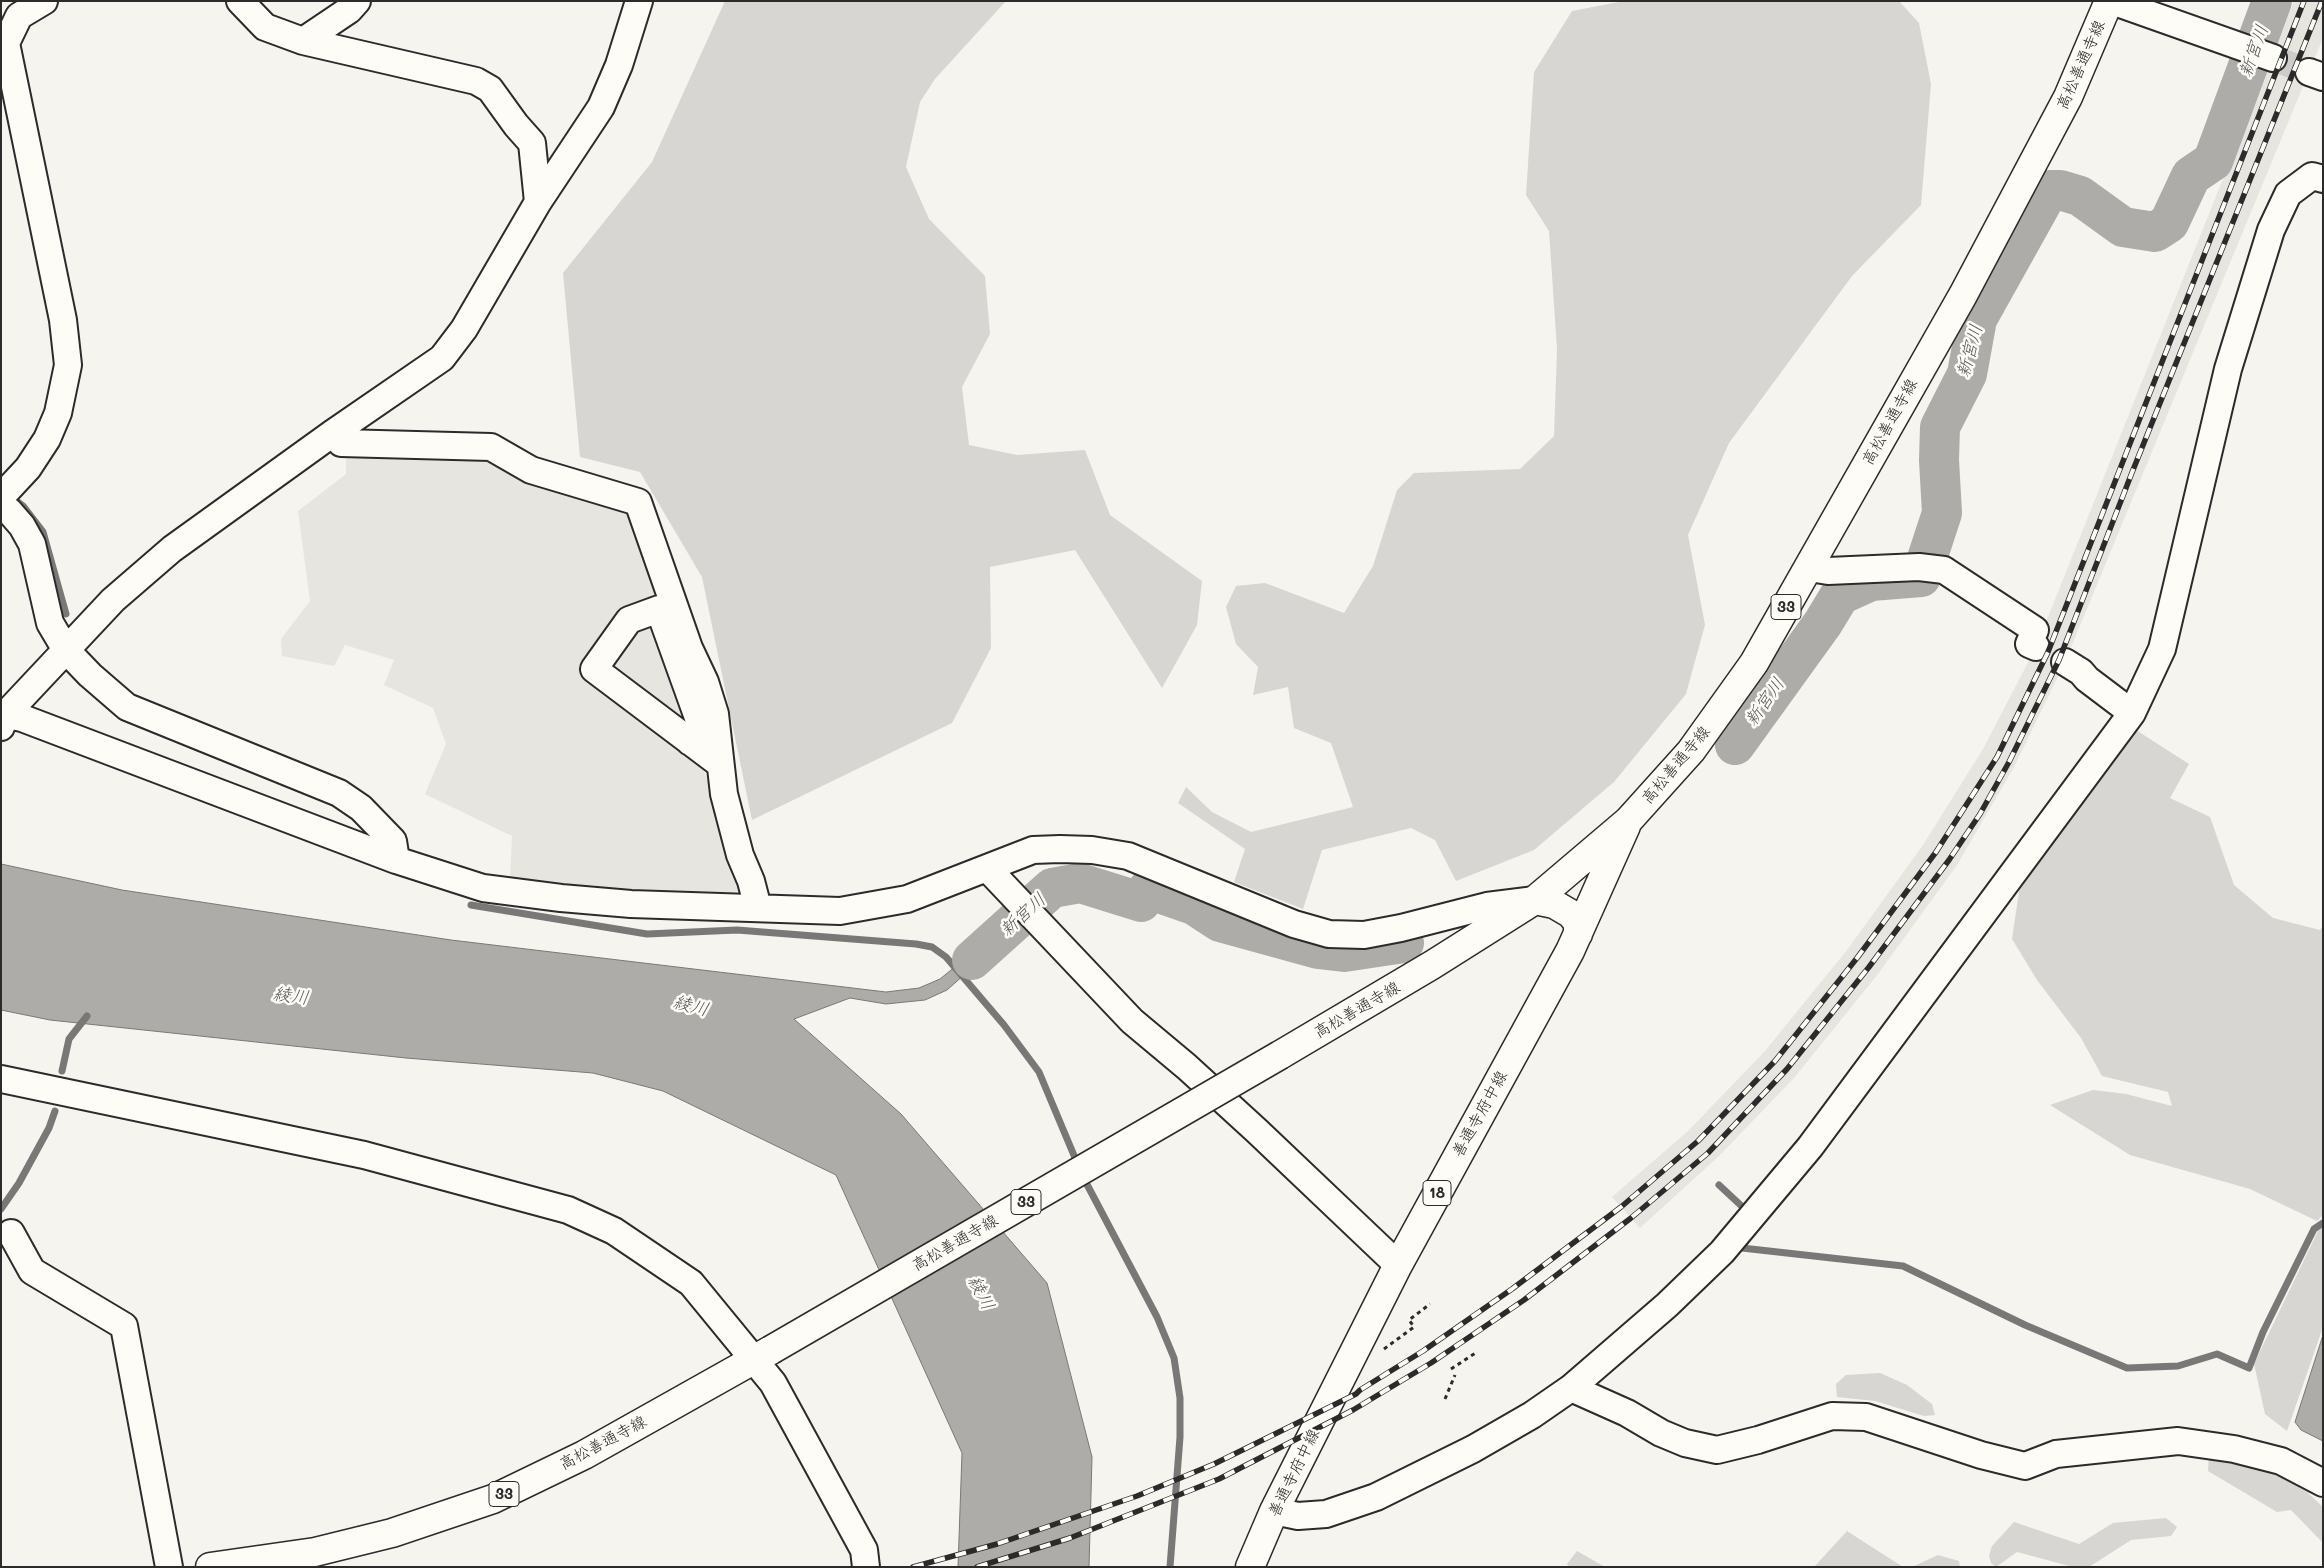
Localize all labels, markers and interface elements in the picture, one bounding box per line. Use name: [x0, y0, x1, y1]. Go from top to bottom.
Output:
street label: 高松善通寺線: [2053, 17, 2109, 113]
water label: 新宮川: [2235, 22, 2273, 80]
water label: 新宮川: [1953, 322, 1987, 380]
street label: 高松善通寺線: [1858, 375, 1922, 469]
road number: 33: [1771, 594, 1801, 620]
water label: 新宮川: [1741, 674, 1789, 730]
street label: 高松善通寺線: [1638, 722, 1714, 808]
water label: 新宮川: [996, 889, 1050, 941]
street label: 高松善通寺線: [1311, 978, 1403, 1042]
water label: 綾川: [272, 983, 310, 1009]
water label: 綾川: [671, 991, 711, 1021]
street label: 善通寺府中線: [1448, 1067, 1512, 1161]
road number: 18: [1423, 1180, 1451, 1206]
road number: 33: [1011, 1190, 1041, 1214]
street label: 高松善通寺線: [909, 1211, 1001, 1275]
water label: 綾川: [963, 1272, 999, 1314]
street label: 高松善通寺線: [556, 1412, 650, 1474]
street label: 善通寺府中線: [1264, 1426, 1324, 1520]
road number: 33: [489, 1482, 519, 1506]

